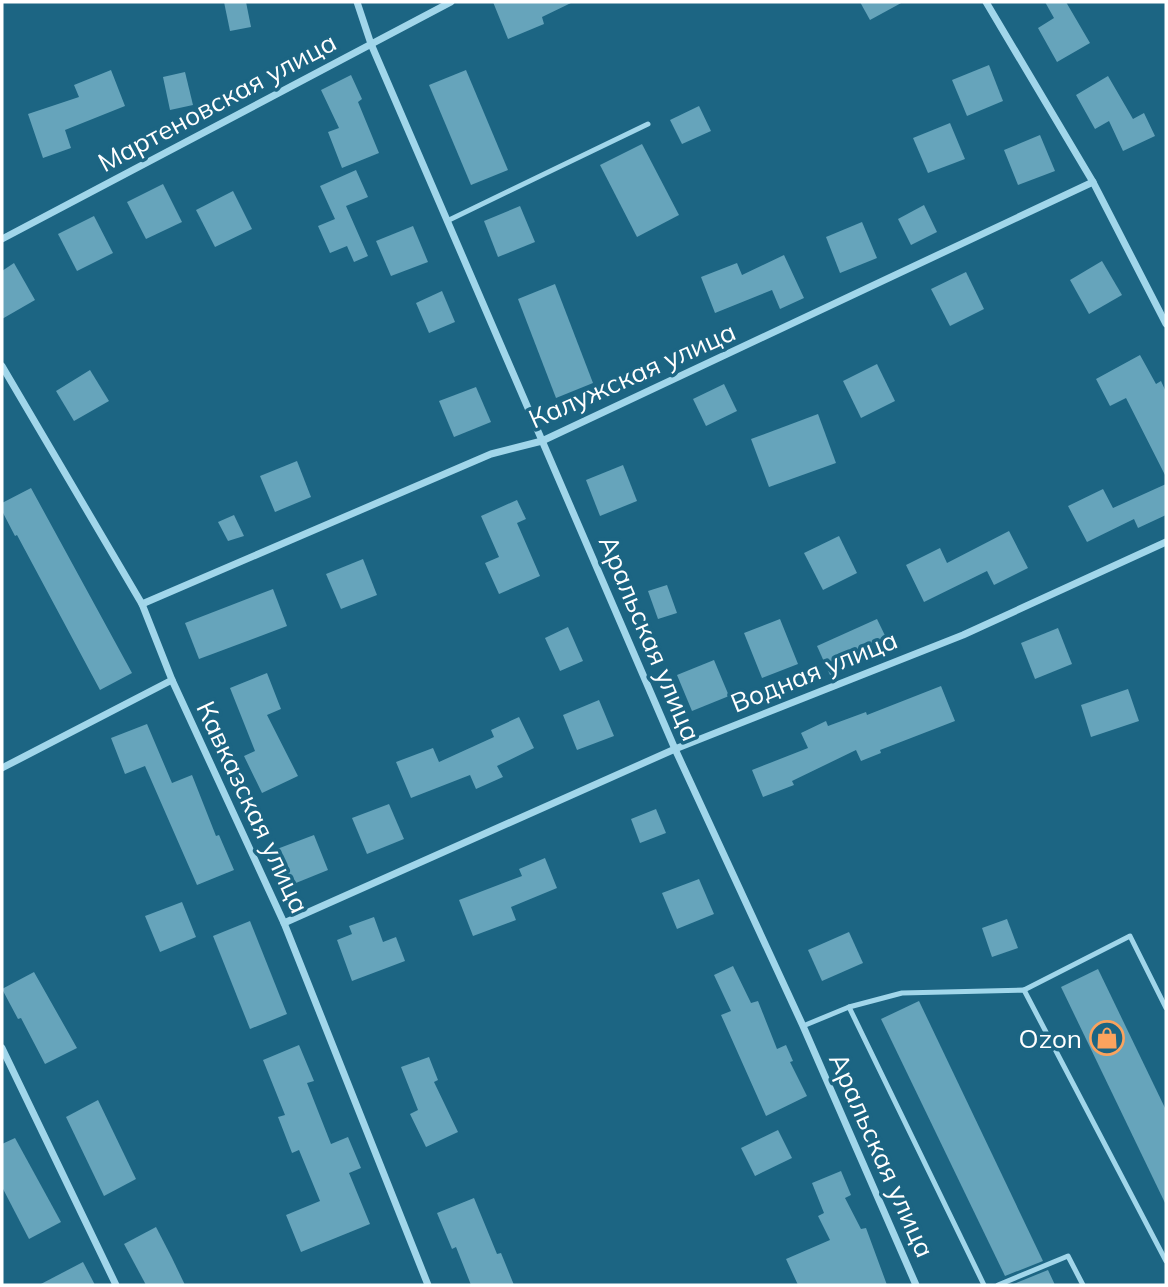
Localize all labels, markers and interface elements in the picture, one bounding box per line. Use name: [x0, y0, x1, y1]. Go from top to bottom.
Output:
street label: Мартеновская улица: [92, 25, 342, 179]
street label: Калужская улица: [523, 315, 741, 435]
street label: Аральская улица: [592, 530, 708, 746]
street label: Водная улица: [726, 623, 902, 719]
street label: Кавказская улица: [189, 696, 317, 918]
shop icon: Ozon: [1088, 1019, 1126, 1057]
place label: Ozon: [1019, 1022, 1082, 1055]
street label: Аральская улица: [822, 1048, 942, 1262]

